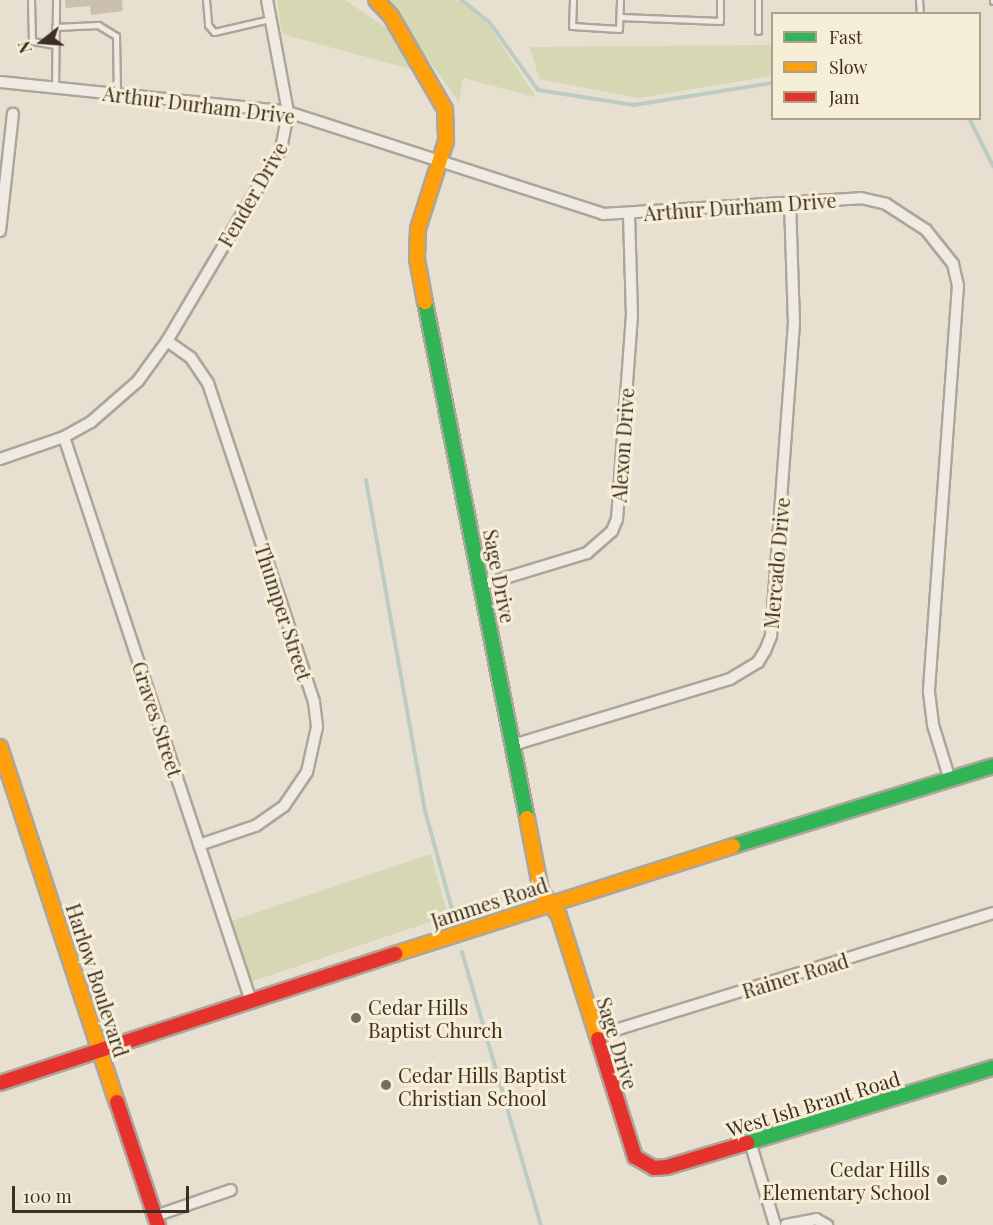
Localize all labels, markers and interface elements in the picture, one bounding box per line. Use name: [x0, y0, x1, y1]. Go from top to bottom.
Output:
north arrow: [12, 12, 72, 72]
legend: [771, 12, 981, 120]
text: Fast: [829, 25, 862, 49]
text: N: [13, 39, 36, 56]
text: Slow: [829, 55, 867, 79]
street label: Arthur Durham Drive: [101, 80, 297, 128]
text: Jam: [829, 85, 859, 109]
street label: Fender Drive: [212, 137, 292, 251]
street label: Arthur Durham Drive: [642, 187, 838, 225]
street label: Alexon Drive: [606, 387, 638, 503]
street label: Mercado Drive: [758, 496, 794, 630]
street label: Sage Drive: [479, 527, 521, 625]
street label: Thumper Street: [251, 540, 317, 684]
street label: Graves Street: [128, 658, 188, 780]
street label: Jammes Road: [428, 872, 550, 932]
street label: Harlow Boulevard: [62, 900, 134, 1060]
street label: Rainer Road: [739, 947, 851, 1003]
place label: Cedar Hills Baptist Church: [368, 994, 503, 1041]
street label: Sage Drive: [593, 994, 643, 1092]
marker: Cedar Hills Baptist Church: [349, 1011, 363, 1025]
place label: Cedar Hills Baptist Christian School: [398, 1062, 567, 1109]
street label: West Ish Brant Road: [723, 1065, 903, 1141]
marker: Cedar Hills Baptist Christian School: [379, 1078, 393, 1092]
place label: Cedar Hills Elementary School: [762, 1156, 930, 1203]
marker: Cedar Hills Elementary School: [935, 1173, 949, 1187]
scale bar: [15, 1174, 192, 1212]
text: 100 m: [23, 1184, 72, 1208]

